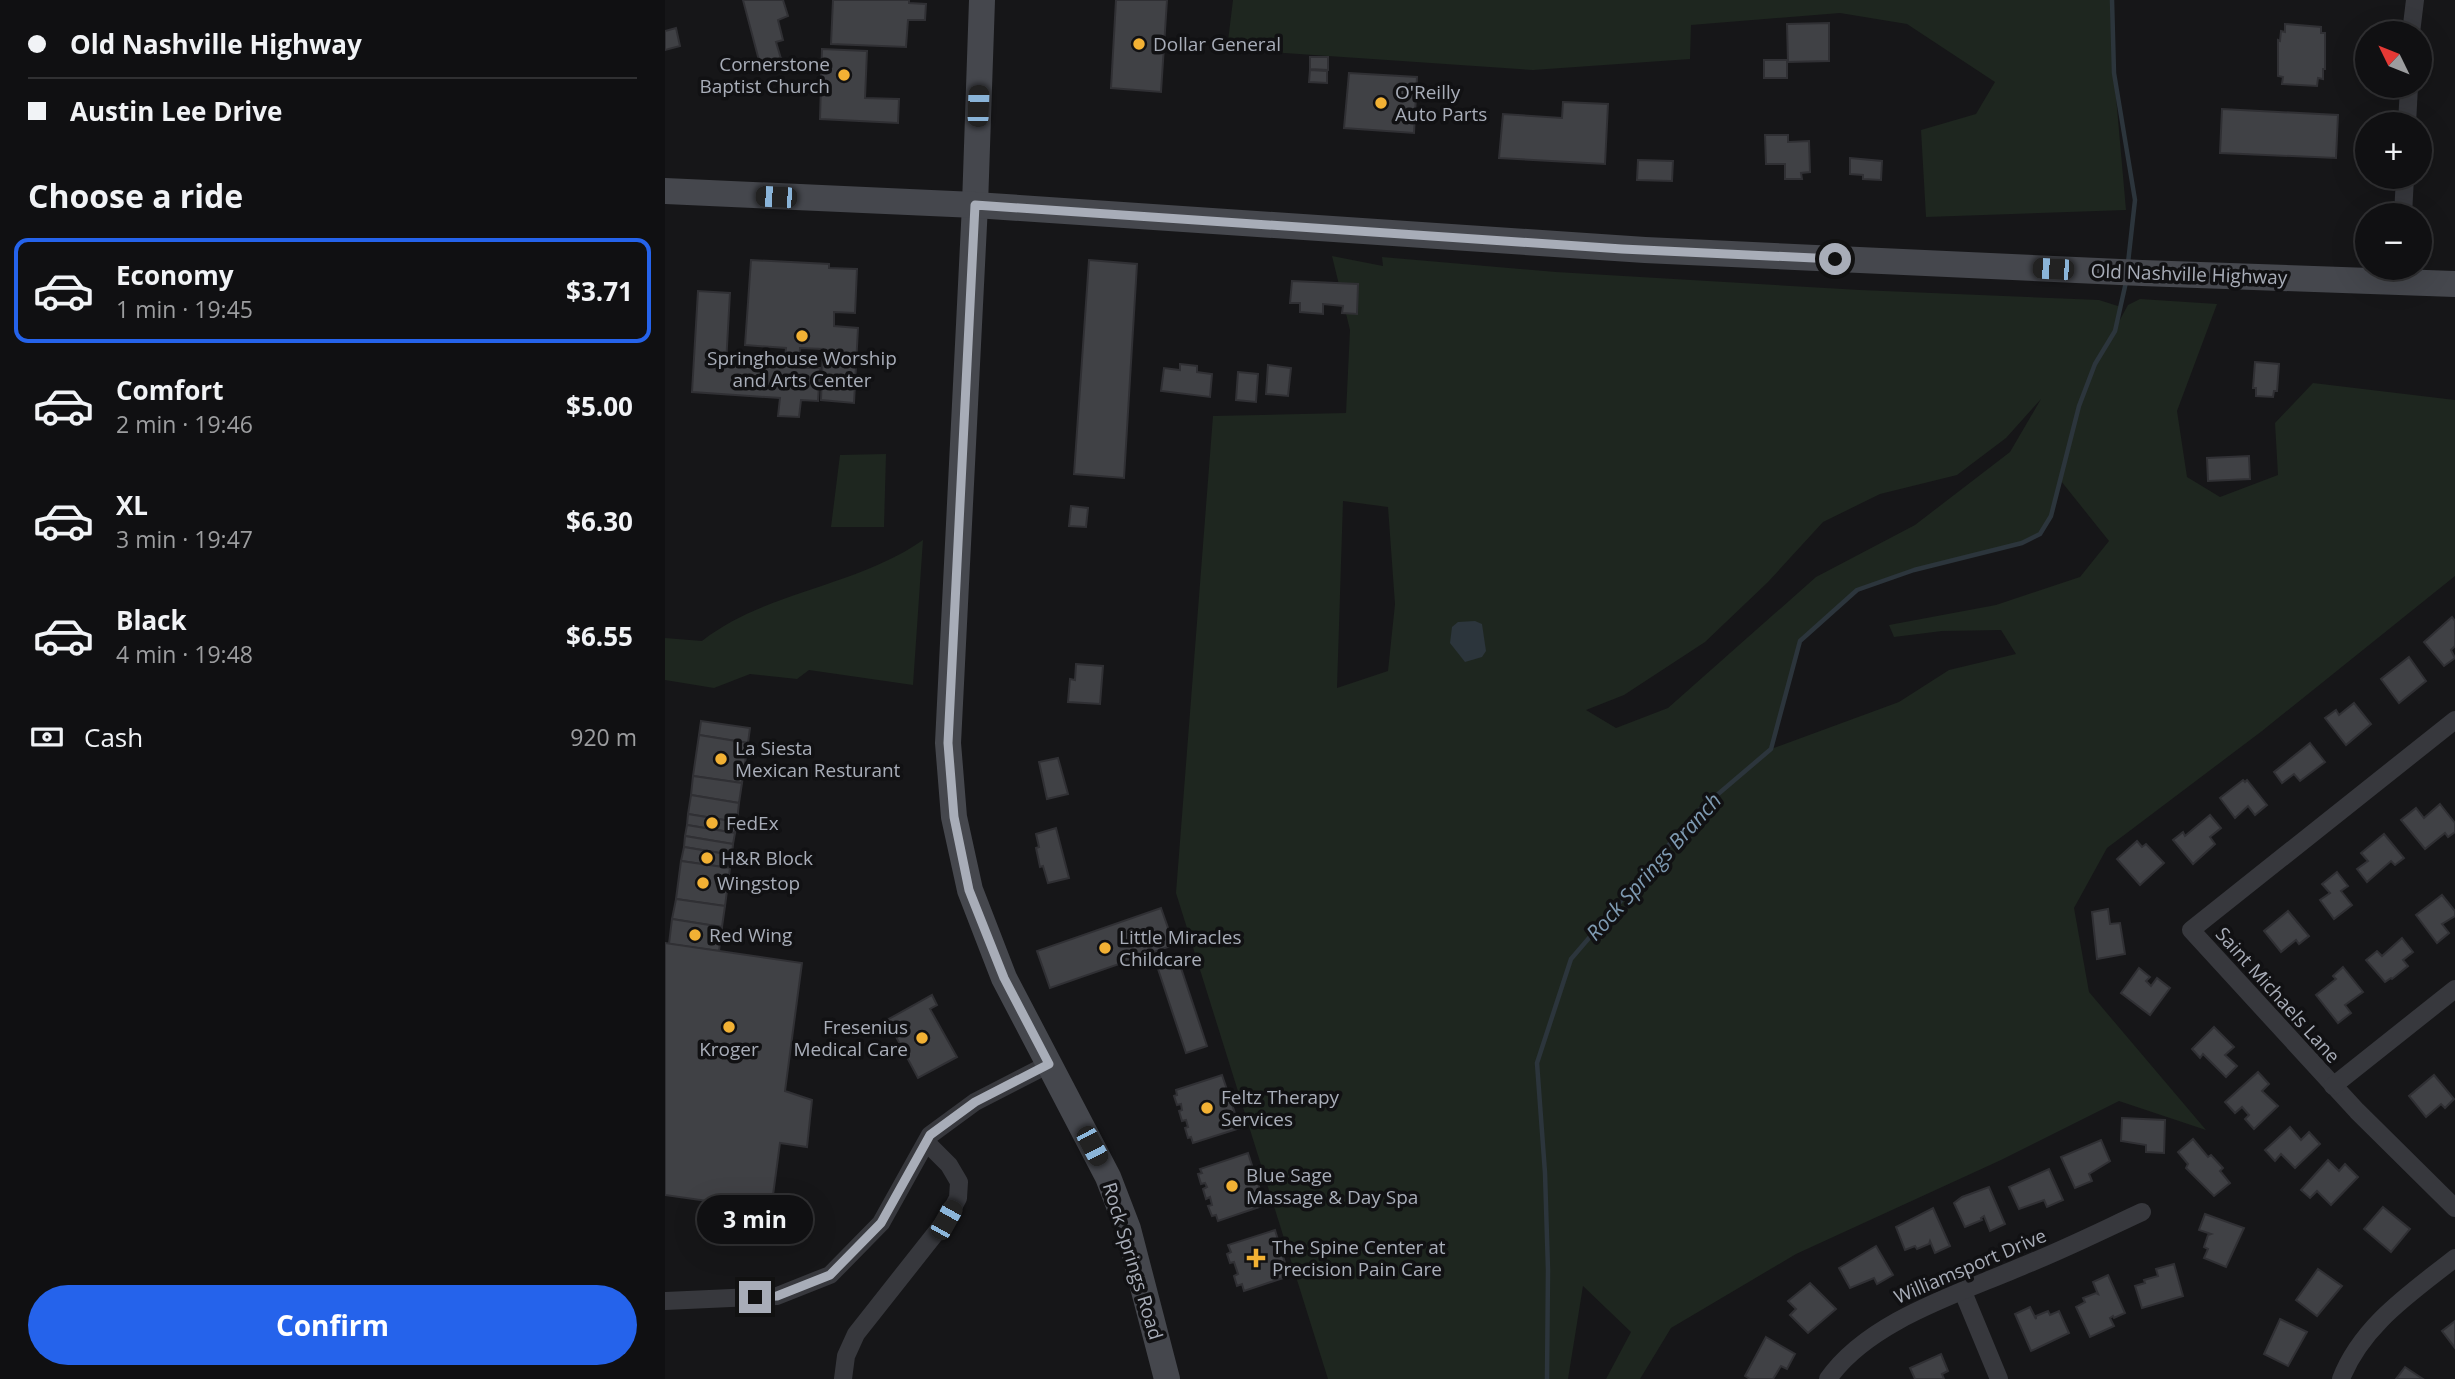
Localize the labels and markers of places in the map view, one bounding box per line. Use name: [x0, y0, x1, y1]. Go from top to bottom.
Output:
place label: Dollar General: [1153, 31, 1281, 57]
marker: Dollar General: [1131, 36, 1147, 52]
place label: Cornerstone Baptist Church: [699, 51, 830, 99]
marker: Cornerstone Baptist Church: [836, 67, 852, 83]
place label: O'Reilly Auto Parts: [1395, 79, 1487, 127]
marker: O'Reilly Auto Parts: [1373, 95, 1389, 111]
marker: Springhouse Worship and Arts Center: [794, 328, 810, 344]
place label: Springhouse Worship and Arts Center: [707, 345, 897, 393]
place label: La Siesta Mexican Resturant: [735, 735, 901, 783]
marker: La Siesta Mexican Resturant: [713, 751, 729, 767]
place label: FedEx: [726, 810, 779, 836]
marker: FedEx: [704, 815, 720, 831]
place label: H&R Block: [721, 845, 813, 871]
marker: H&R Block: [699, 850, 715, 866]
place label: Wingstop: [717, 870, 800, 896]
marker: Wingstop: [695, 875, 711, 891]
place label: Red Wing: [709, 922, 792, 948]
place label: Little Miracles Childcare: [1119, 924, 1242, 972]
marker: Red Wing: [687, 927, 703, 943]
marker: Little Miracles Childcare: [1097, 940, 1113, 956]
place label: Fresenius Medical Care: [793, 1014, 908, 1062]
marker: Kroger: [721, 1019, 737, 1035]
marker: Fresenius Medical Care: [914, 1030, 930, 1046]
place label: Kroger: [699, 1036, 759, 1062]
place label: Feltz Therapy Services: [1221, 1084, 1340, 1132]
marker: Feltz Therapy Services: [1199, 1100, 1215, 1116]
place label: Blue Sage Massage & Day Spa: [1246, 1162, 1418, 1210]
marker: Blue Sage Massage & Day Spa: [1224, 1178, 1240, 1194]
place label: The Spine Center at Precision Pain Care: [1272, 1234, 1446, 1282]
marker: The Spine Center at Precision Pain Care: [1246, 1248, 1266, 1268]

